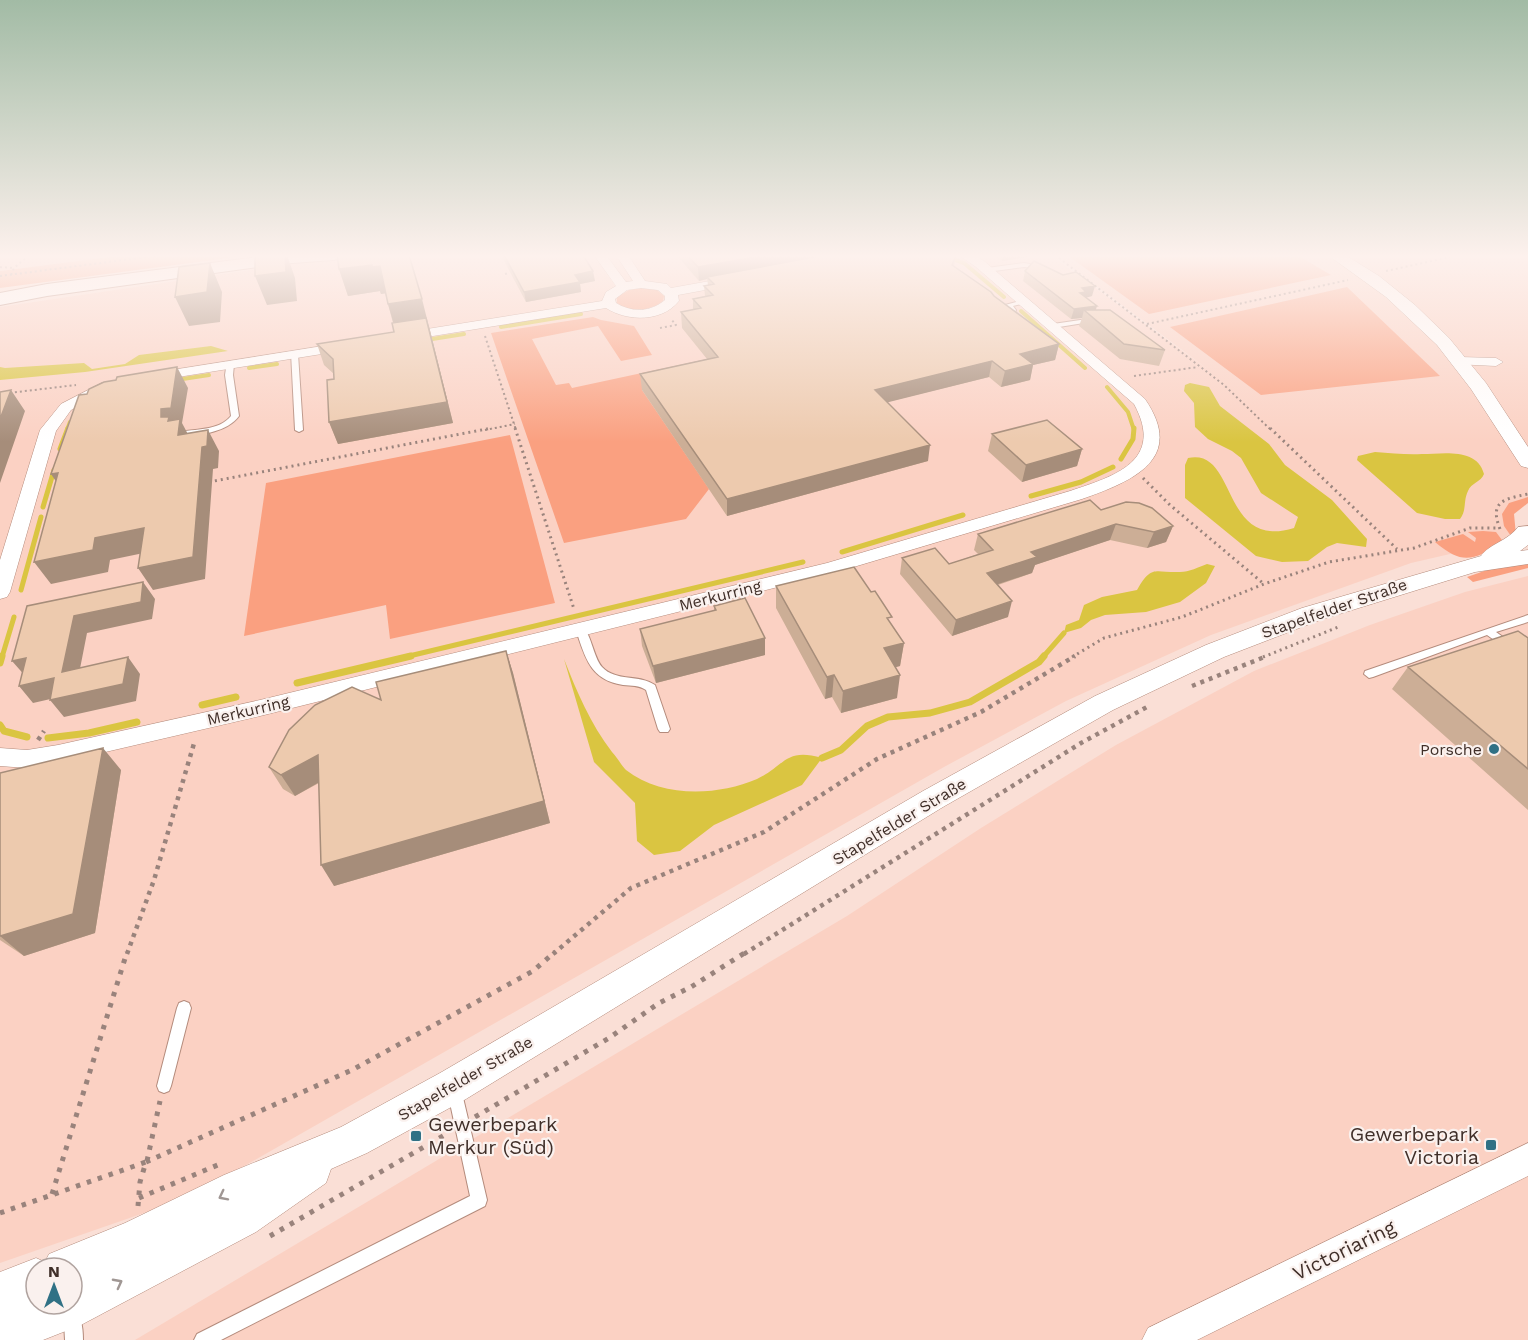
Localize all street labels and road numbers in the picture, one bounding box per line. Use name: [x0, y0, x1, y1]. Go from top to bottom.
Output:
street label: Stapelfelder Straße: [1259, 575, 1409, 642]
street label: Merkurring: [677, 576, 764, 615]
street label: Merkurring: [205, 692, 292, 729]
street label: Stapelfelder Straße: [829, 774, 970, 869]
street label: Stapelfelder Straße: [394, 1032, 536, 1125]
street label: Victoriaring: [1289, 1215, 1400, 1285]

